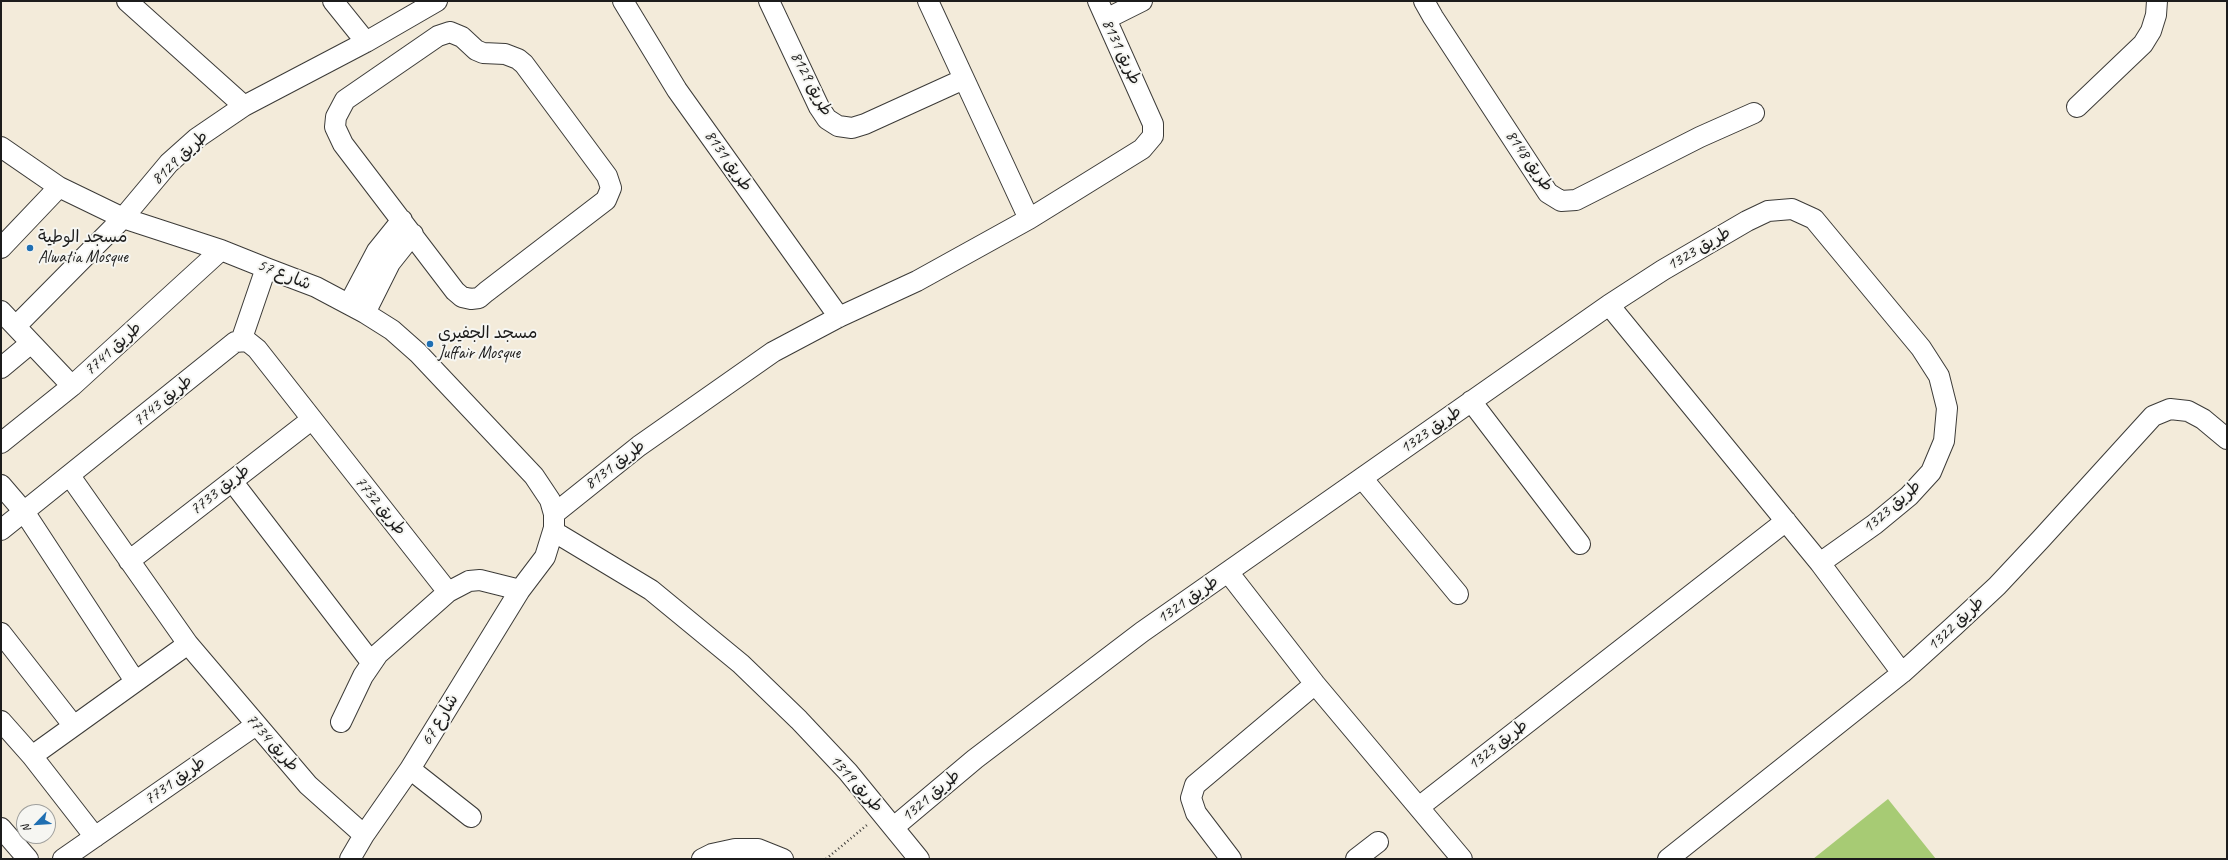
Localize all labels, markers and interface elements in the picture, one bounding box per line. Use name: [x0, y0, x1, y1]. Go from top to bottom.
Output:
street label: طريق 8131: [1097, 16, 1145, 88]
street label: طريق 8129: [785, 48, 837, 120]
street label: طريق 8131: [699, 126, 757, 196]
street label: طريق 8148: [1500, 126, 1558, 196]
street label: طريق 8129: [147, 127, 213, 189]
street label: طريق 1323: [1663, 223, 1735, 275]
place label: مسجد الوطية Alwatia Mosque: [38, 228, 128, 268]
marker: مسجد الوطية Alwatia Mosque: [25, 243, 35, 253]
street label: شارع 57: [254, 255, 314, 295]
street label: طريق 7741: [80, 318, 146, 380]
place label: مسجد الجفيري Juffair Mosque: [438, 324, 537, 364]
marker: مسجد الجفيري Juffair Mosque: [425, 339, 435, 349]
street label: طريق 7743: [129, 371, 197, 431]
street label: طريق 1323: [1396, 401, 1466, 459]
street label: طريق 8131: [581, 436, 649, 494]
street label: طريق 7733: [186, 460, 254, 520]
street label: طريق 7732: [350, 472, 410, 540]
street label: طريق 1323: [1859, 476, 1925, 538]
street label: طريق 1321: [1153, 571, 1223, 629]
street label: طريق 1322: [1923, 593, 1989, 655]
street label: شارع 67: [417, 691, 463, 749]
street label: طريق 7734: [241, 710, 303, 776]
street label: طريق 1323: [1464, 715, 1532, 775]
street label: طريق 1319: [825, 751, 887, 817]
street label: طريق 7731: [140, 752, 210, 810]
street label: طريق 1321: [897, 766, 965, 826]
north arrow: [16, 804, 56, 844]
text: N: [18, 823, 34, 835]

